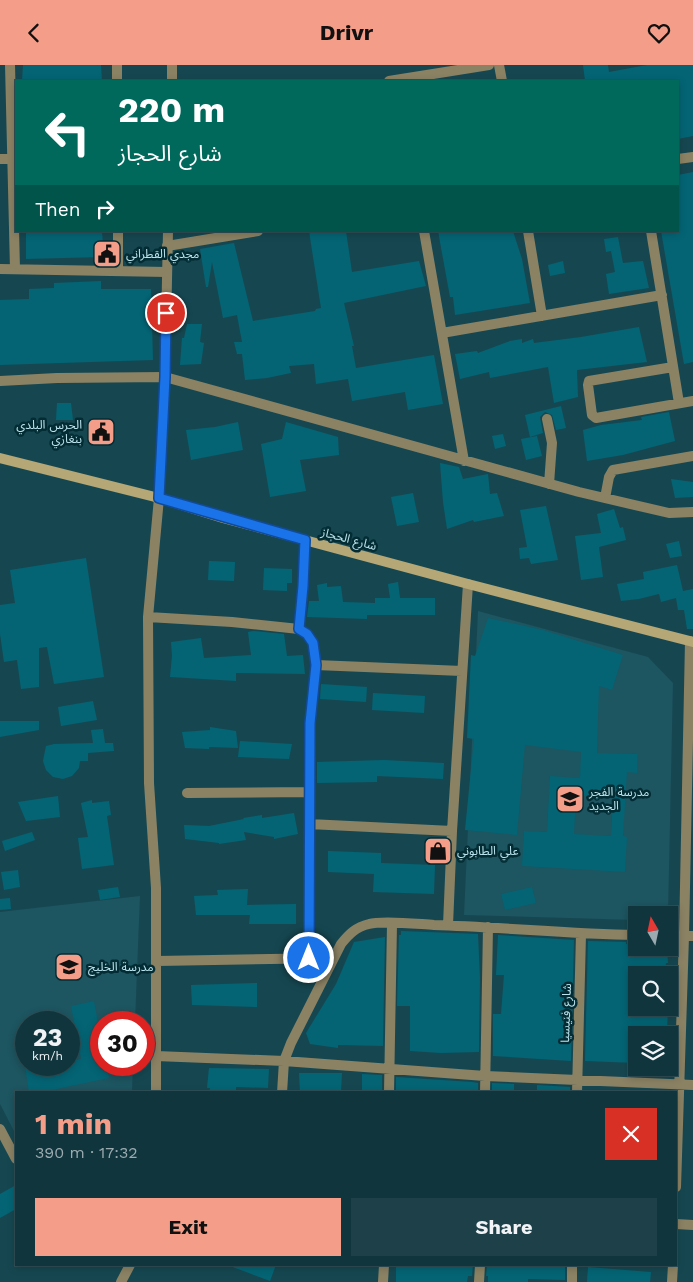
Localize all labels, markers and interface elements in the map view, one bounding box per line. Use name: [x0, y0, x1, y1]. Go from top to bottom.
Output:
icon: back: [20, 19, 48, 47]
icon: heart: [645, 19, 673, 47]
text: Drivr: [320, 20, 373, 45]
text: 220 m: [118, 89, 225, 131]
icon: left: [35, 100, 100, 165]
text: شارع الحجاز: [118, 141, 222, 166]
icon: right: [91, 195, 119, 223]
text: Then: [35, 198, 81, 221]
public building icon: مجدي القطراني: [92, 239, 122, 269]
place label: مجدي القطراني: [126, 247, 199, 264]
pin: [145, 292, 187, 334]
icon: arrive: [152, 299, 180, 327]
public building icon: الحرس البلدي بنغازي: [86, 417, 116, 447]
place label: الحرس البلدي بنغازي: [16, 418, 82, 449]
street label: شارع الحجاز: [318, 525, 378, 555]
school or university icon: مدرسة الفجر الجديد: [555, 784, 585, 814]
place label: مدرسة الفجر الجديد: [588, 785, 649, 813]
shop icon: علي الطابوني: [423, 836, 453, 866]
place label: علي الطابوني: [457, 844, 519, 861]
north arrow: [628, 906, 678, 956]
map controls: [628, 906, 678, 1076]
position arrow: [282, 931, 334, 983]
school or university icon: مدرسة الخليج: [54, 952, 84, 982]
place label: مدرسة الخليج: [88, 960, 154, 976]
button: search: [628, 966, 678, 1016]
street label: شارع فنيسيا: [558, 983, 576, 1043]
speed limit sign: 30: [90, 1011, 155, 1076]
text: 23: [33, 1023, 62, 1052]
button: layers: [628, 1026, 678, 1076]
text: km/h: [32, 1049, 63, 1063]
text: 1 min: [35, 1106, 112, 1141]
button: close: [605, 1108, 657, 1160]
text: 390 m · 17:32: [35, 1143, 138, 1162]
button: Exit: [35, 1198, 341, 1256]
button: Share: [351, 1198, 657, 1256]

